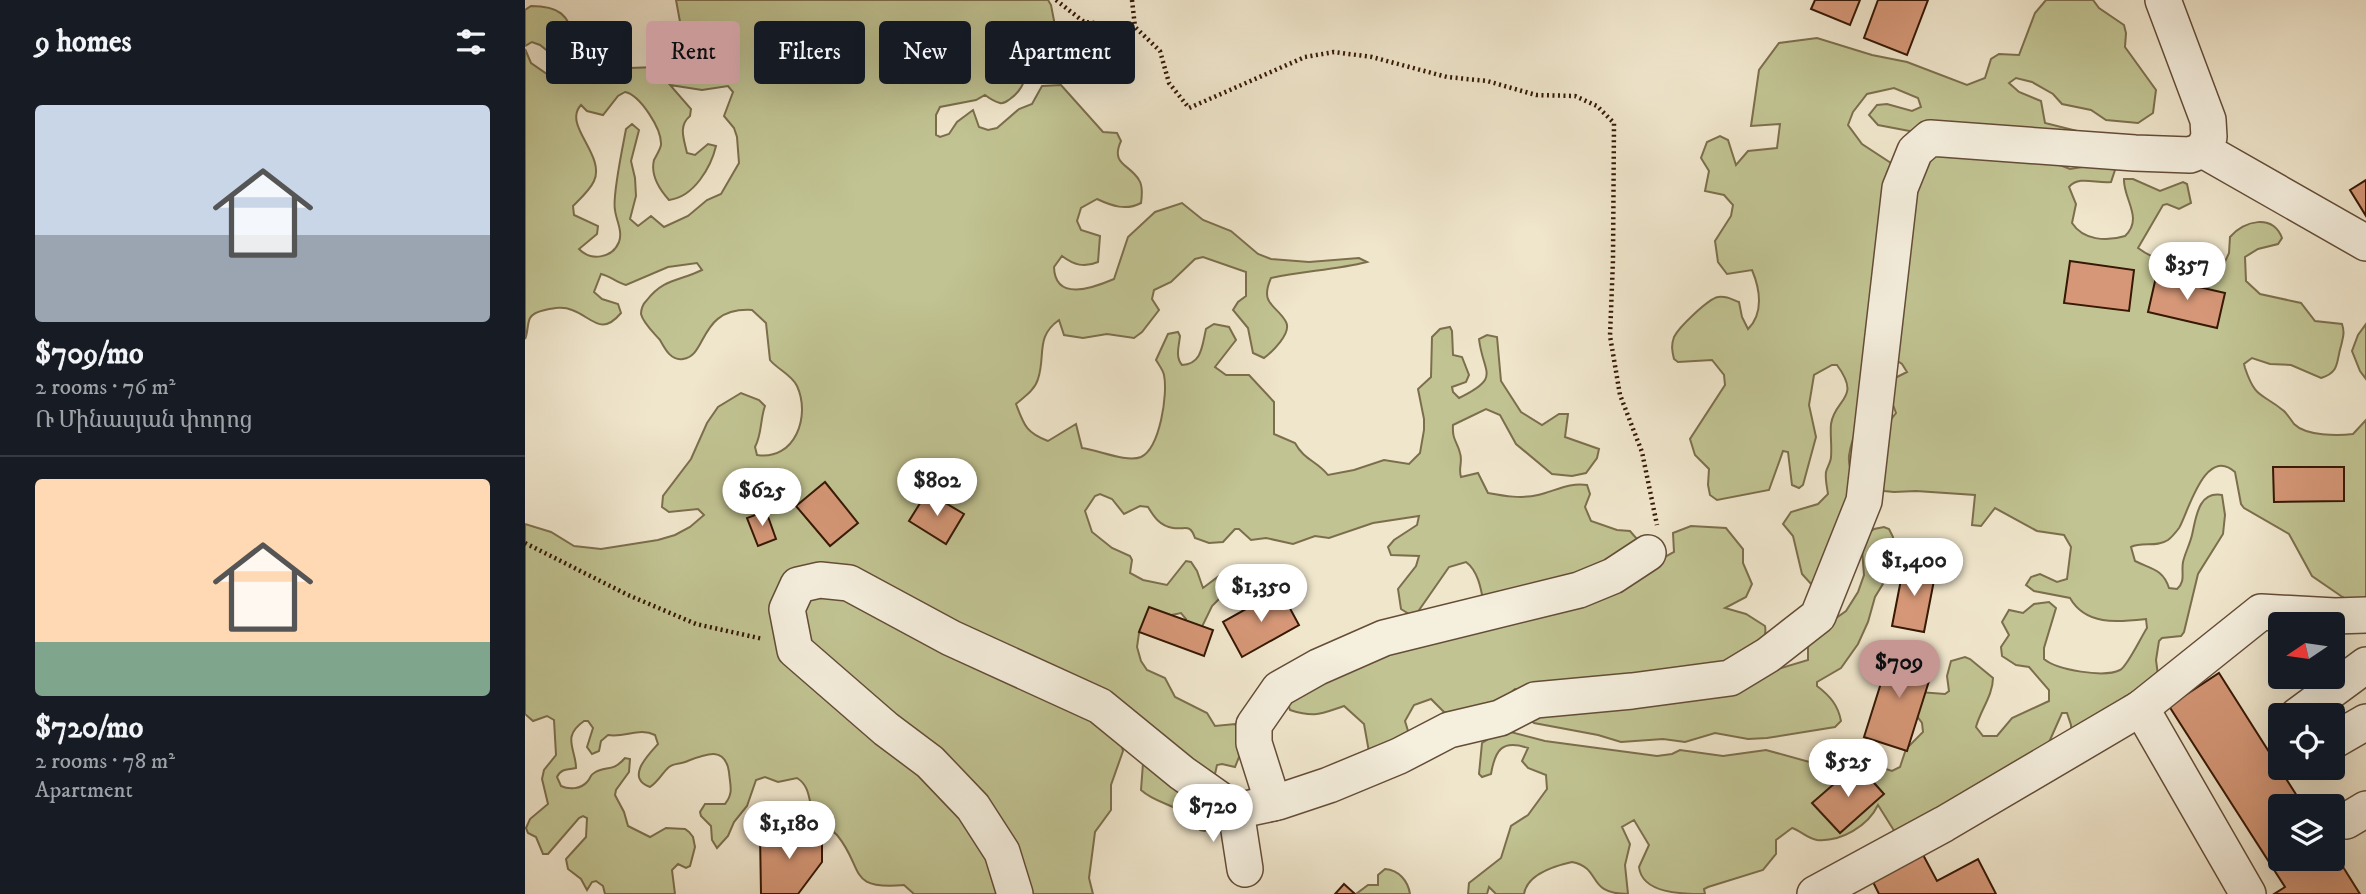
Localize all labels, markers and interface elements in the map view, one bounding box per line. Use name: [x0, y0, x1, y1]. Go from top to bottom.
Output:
chip: Buy: [546, 21, 632, 84]
chip: Rent: [646, 21, 740, 84]
chip: Filters: [754, 21, 865, 84]
chip: New: [879, 21, 971, 84]
chip: Apartment: [985, 21, 1135, 84]
icon: filters: [452, 23, 490, 61]
text: 9 homes: [35, 24, 132, 61]
icon: home: [200, 150, 326, 276]
pin: $357: [2146, 243, 2228, 302]
text: $357: [2165, 250, 2209, 279]
text: $709/mo: [35, 336, 143, 373]
text: 2 rooms · 76 m²: [35, 373, 175, 402]
text: Ռ Մինասյան փողոց: [35, 406, 253, 435]
pin: $802: [896, 458, 978, 518]
text: $802: [913, 466, 961, 495]
pin: $625: [721, 468, 803, 528]
text: $625: [738, 476, 786, 505]
icon: home: [200, 524, 326, 650]
pin: $1,400: [1857, 538, 1971, 598]
text: $1,400: [1881, 546, 1947, 575]
pin: $1,350: [1204, 564, 1318, 624]
text: $1,350: [1231, 572, 1291, 601]
north arrow: [2268, 612, 2345, 690]
map controls: [2268, 612, 2345, 871]
pin: $709: [1858, 640, 1940, 700]
text: $709: [1875, 648, 1923, 677]
button: locate: [2268, 703, 2345, 780]
text: $720/mo: [35, 710, 143, 747]
pin: $525: [1807, 740, 1889, 799]
text: 2 rooms · 78 m²: [35, 747, 175, 776]
text: $525: [1825, 747, 1871, 776]
text: Apartment: [35, 776, 133, 805]
pin: $720: [1172, 784, 1254, 844]
text: $720: [1189, 792, 1237, 821]
button: layers: [2268, 794, 2345, 871]
pin: $1,180: [732, 802, 846, 861]
text: $1,180: [759, 809, 819, 838]

